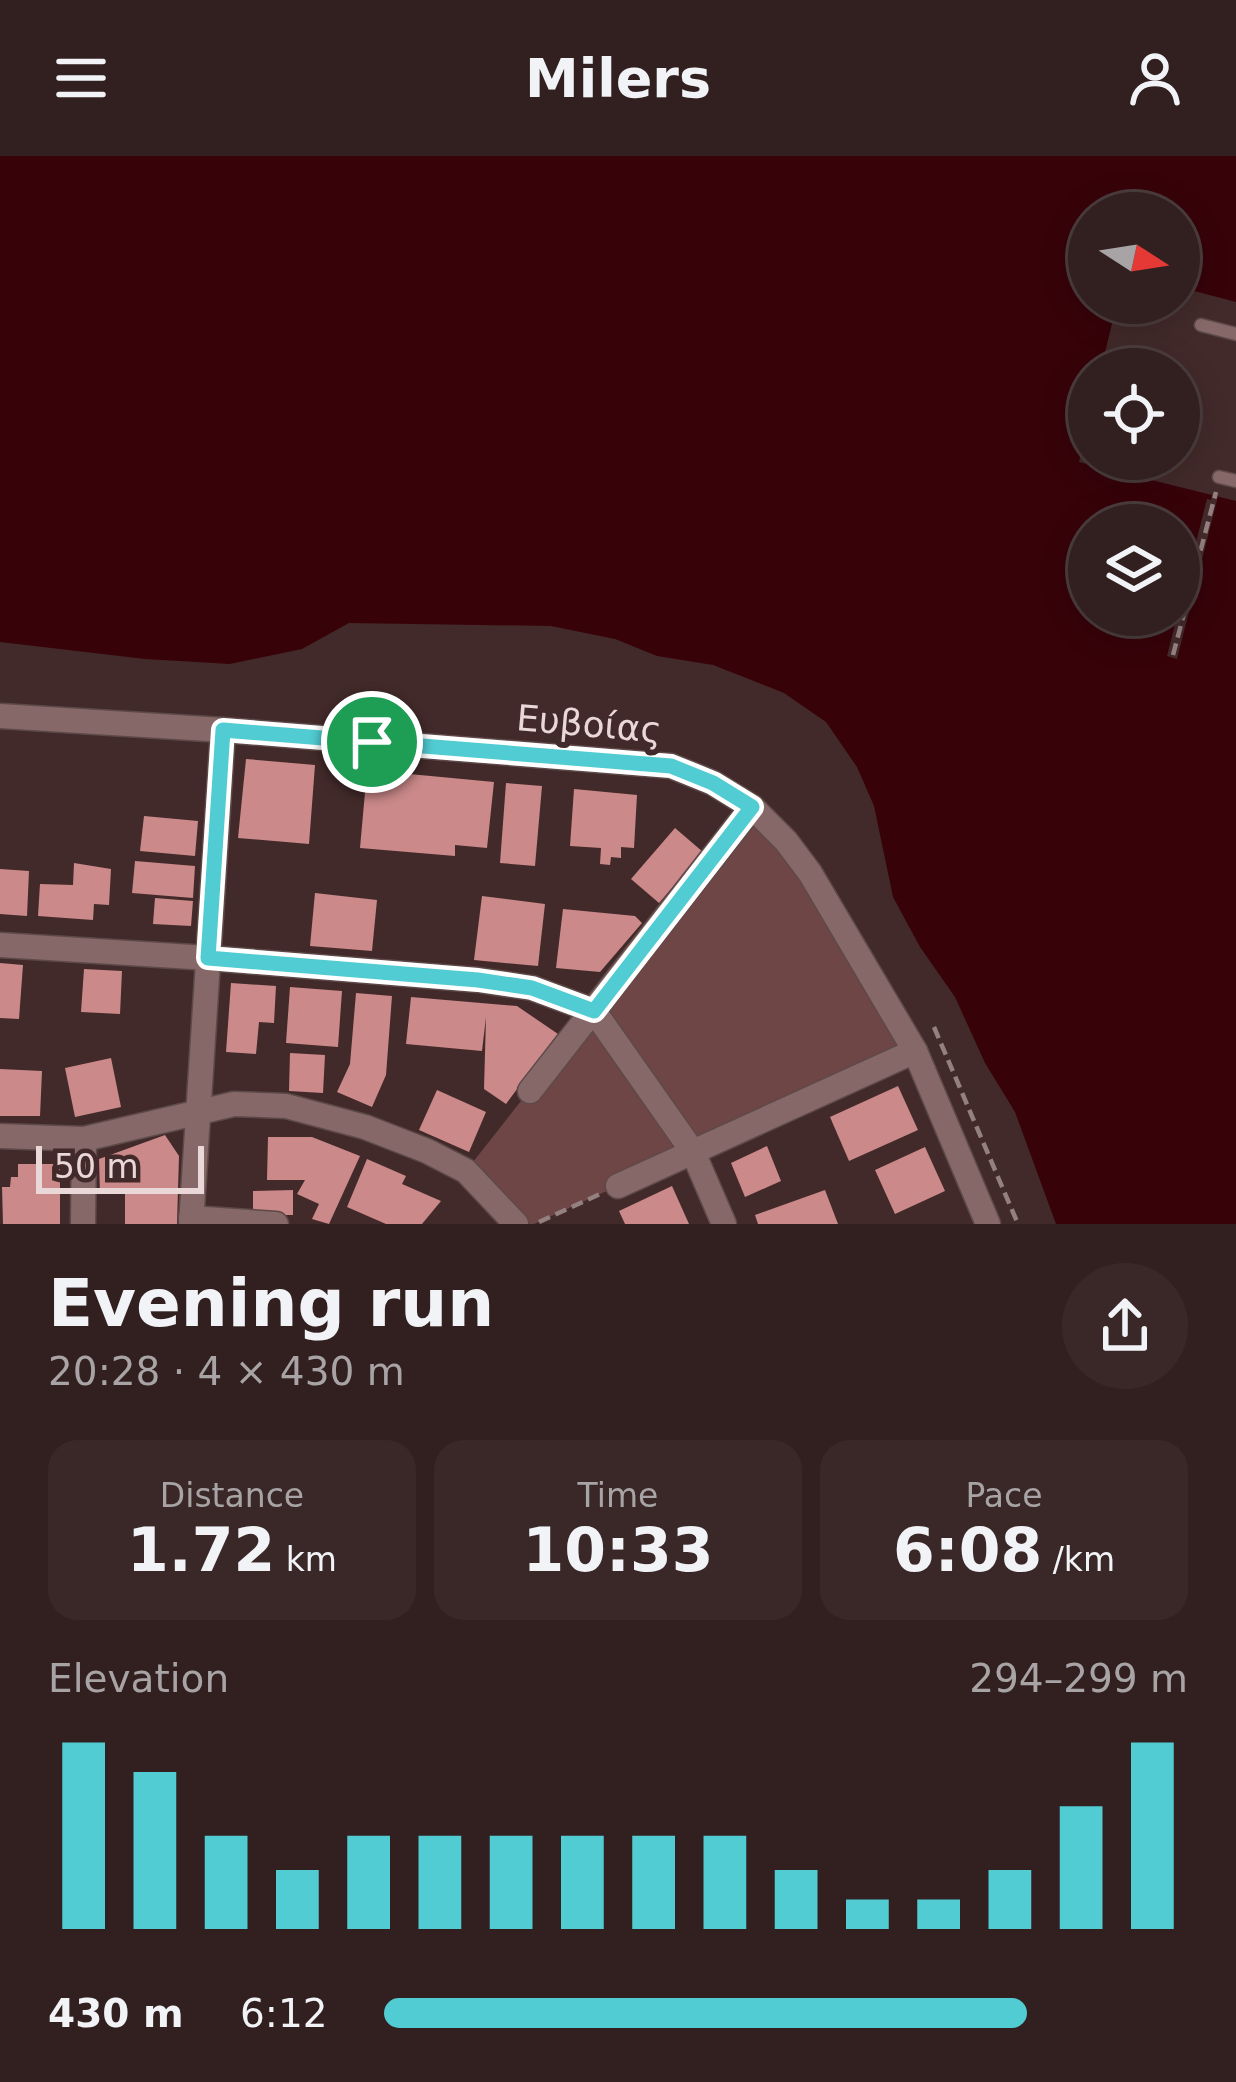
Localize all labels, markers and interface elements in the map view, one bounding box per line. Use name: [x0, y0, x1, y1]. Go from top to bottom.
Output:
icon: menu: [48, 45, 114, 111]
icon: person: [1122, 45, 1188, 111]
text: Milers: [525, 47, 711, 110]
north arrow: [1068, 192, 1200, 324]
map controls: [1068, 192, 1200, 636]
button: locate: [1068, 348, 1200, 480]
button: layers: [1068, 504, 1200, 636]
pin: [321, 691, 423, 793]
street label: Ευβοίας: [515, 697, 663, 751]
icon: arrive: [339, 709, 405, 775]
scale bar: [36, 1140, 204, 1193]
text: 50 m: [54, 1147, 139, 1186]
button: share: [1062, 1263, 1188, 1389]
text: Evening run: [48, 1265, 494, 1342]
text: 20:28 · 4 × 430 m: [48, 1349, 405, 1394]
text: Distance: [160, 1476, 304, 1515]
text: Time: [578, 1476, 658, 1515]
text: Pace: [965, 1476, 1043, 1515]
text: 1.72: [127, 1515, 275, 1585]
text: 10:33: [523, 1515, 714, 1585]
text: 6:08: [893, 1515, 1042, 1585]
text: km: [275, 1540, 337, 1579]
text: /km: [1042, 1540, 1115, 1579]
text: Elevation: [48, 1656, 229, 1701]
text: 294–299 m: [969, 1656, 1188, 1701]
text: 430 m: [48, 1991, 184, 2036]
text: 6:12: [240, 1991, 328, 2036]

